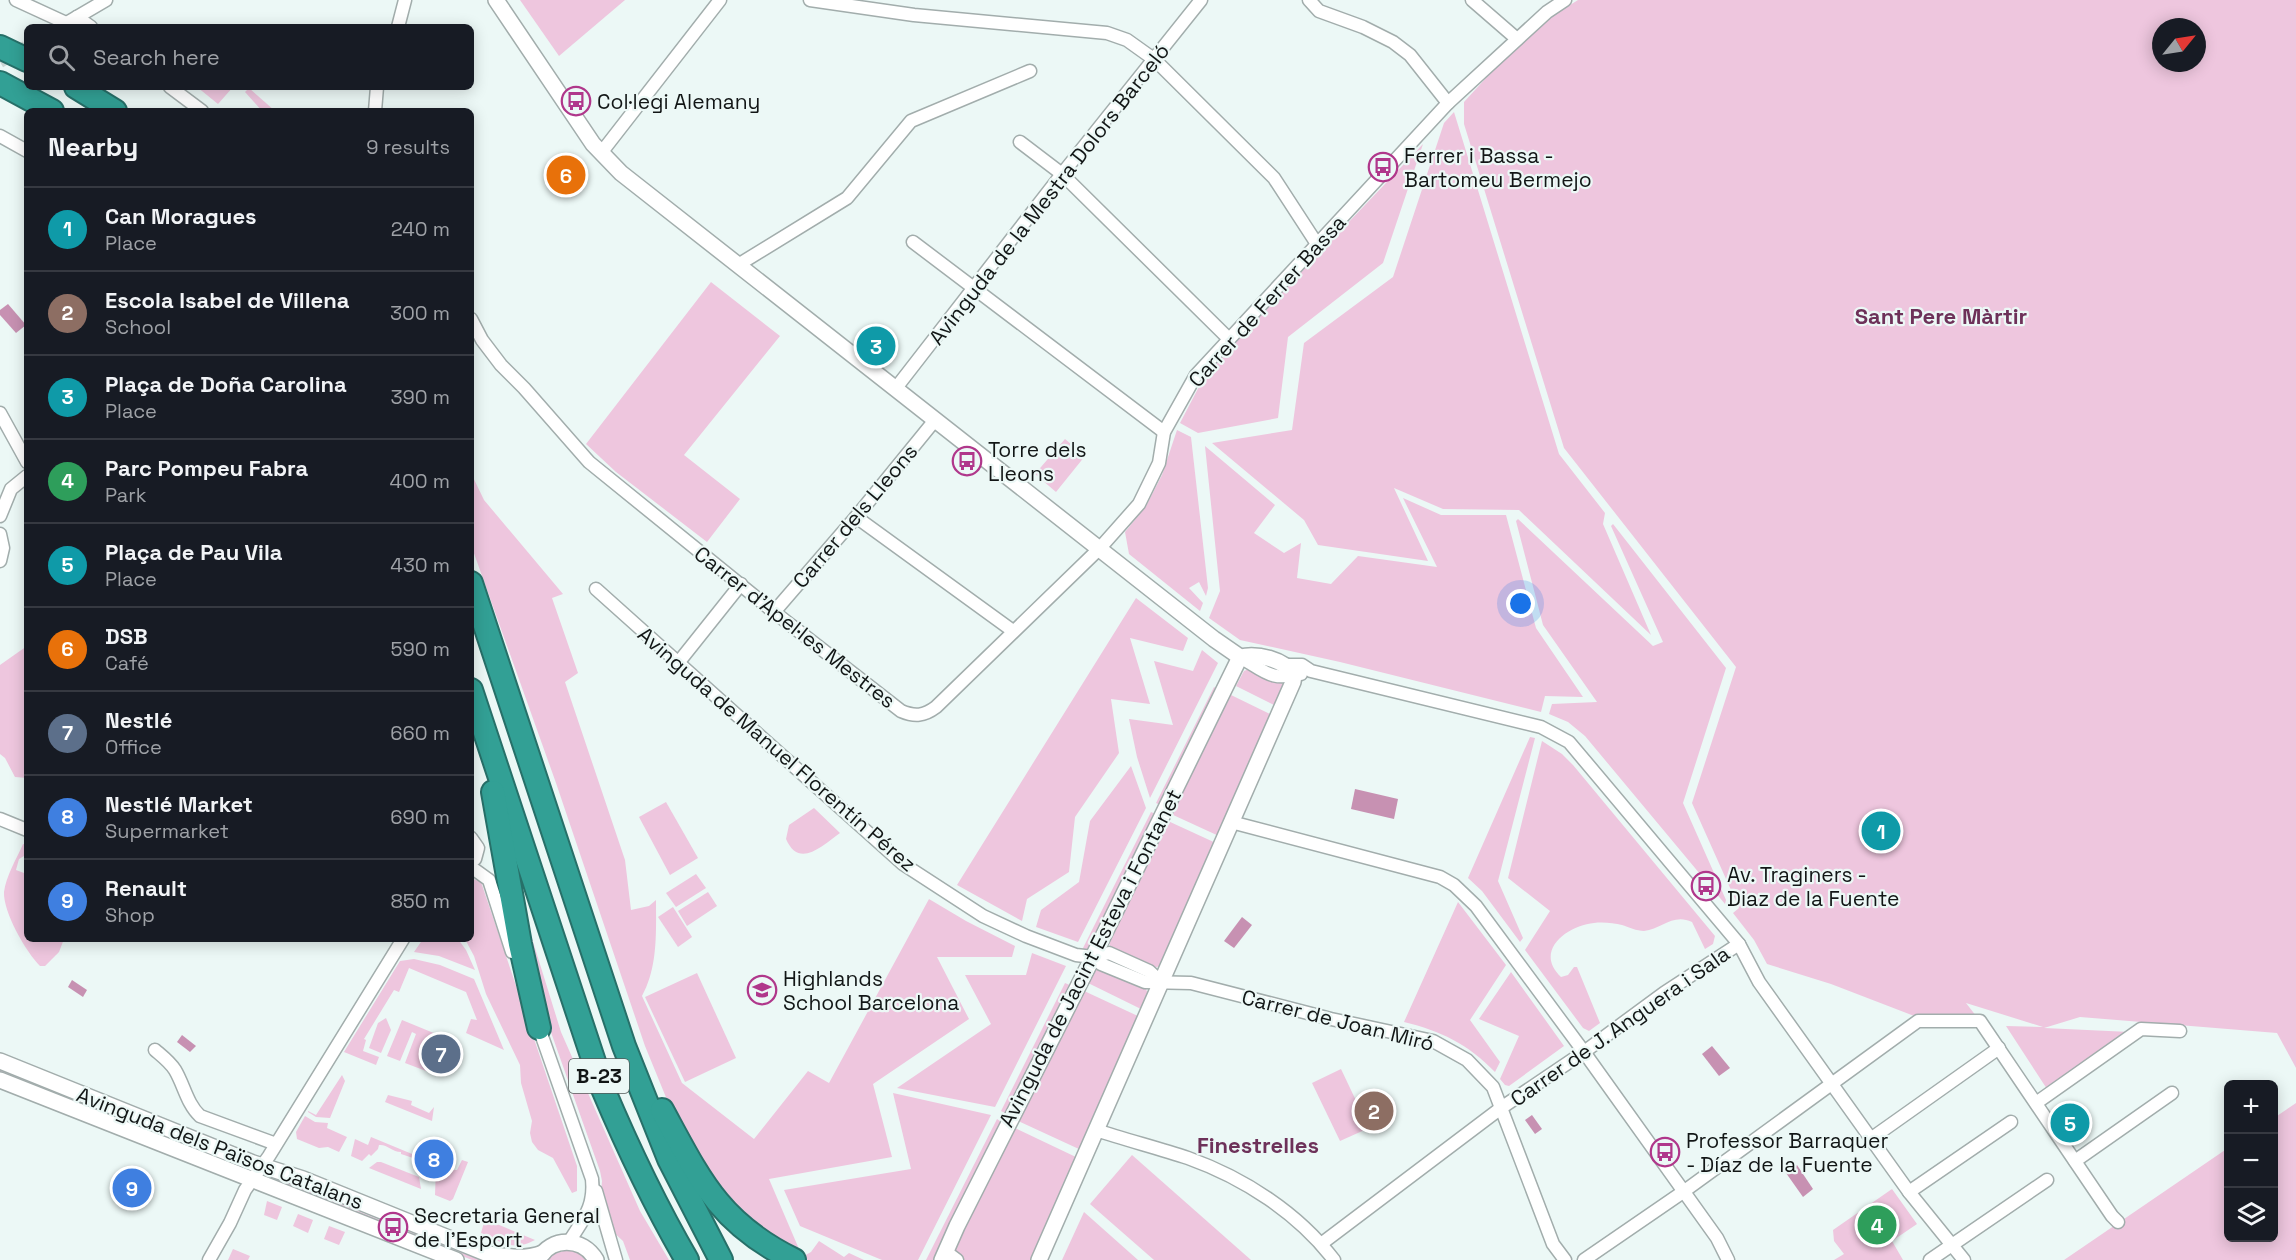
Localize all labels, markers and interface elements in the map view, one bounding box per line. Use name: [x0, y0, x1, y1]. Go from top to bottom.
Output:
north arrow: [2152, 18, 2206, 72]
search box: [24, 24, 474, 90]
street label: Avinguda de la Mestra Dolors Barceló: [923, 38, 1175, 350]
icon: search: [45, 41, 78, 74]
text: Search here: [93, 43, 220, 71]
bus stop icon: Col·legi Alemany: [560, 85, 592, 117]
place label: Col·legi Alemany: [597, 88, 760, 115]
text: Nearby: [48, 130, 138, 164]
text: 9 results: [366, 134, 450, 160]
place label: Ferrer i Bassa - Bartomeu Bermejo: [1404, 142, 1592, 193]
bus stop icon: Ferrer i Bassa - Bartomeu Bermejo: [1367, 151, 1399, 183]
pin: 6: [546, 152, 586, 198]
text: Can Moragues: [105, 202, 257, 230]
street label: Carrer de Ferrer Bassa: [1182, 209, 1352, 393]
text: 1: [63, 216, 72, 242]
text: 240 m: [391, 216, 450, 242]
text: Place: [105, 230, 157, 256]
text: Escola Isabel de Villena: [105, 286, 350, 314]
text: 2: [62, 300, 73, 326]
text: 300 m: [390, 300, 450, 326]
district label: Sant Pere Màrtir: [1855, 302, 2028, 330]
text: School: [105, 314, 171, 340]
pin: 3: [856, 324, 896, 368]
text: Plaça de Doña Carolina: [105, 370, 347, 398]
text: 3: [61, 384, 74, 410]
text: 390 m: [391, 384, 450, 410]
text: Place: [105, 398, 157, 424]
place label: Torre dels Lleons: [988, 436, 1087, 487]
street label: Carrer dels Lleons: [787, 438, 923, 594]
bus stop icon: Torre dels Lleons: [951, 445, 983, 477]
text: Parc Pompeu Fabra: [105, 454, 308, 482]
text: 4: [61, 468, 74, 494]
text: 400 m: [390, 468, 450, 494]
text: Park: [105, 482, 147, 508]
text: Plaça de Pau Vila: [105, 538, 283, 566]
street label: Carrer d'Apel·les Mestres: [689, 540, 901, 714]
text: 5: [62, 552, 74, 578]
text: 430 m: [390, 552, 450, 578]
text: Place: [105, 566, 157, 592]
your location: [1506, 589, 1535, 618]
street label: Avinguda de Manuel Florentín Pérez: [632, 621, 922, 877]
text: DSB: [105, 622, 148, 650]
text: 6: [61, 636, 74, 662]
text: 590 m: [391, 636, 450, 662]
text: Café: [105, 650, 149, 676]
text: Nestlé: [105, 706, 172, 734]
text: 7: [62, 720, 73, 746]
text: 660 m: [390, 720, 450, 746]
text: Office: [105, 734, 162, 760]
street label: Avinguda de Jacint Esteva i Fontanet: [993, 784, 1187, 1132]
text: Nestlé Market: [105, 790, 253, 818]
text: 8: [62, 804, 74, 830]
text: 690 m: [390, 804, 450, 830]
pin: 1: [1862, 808, 1900, 854]
text: Supermarket: [105, 818, 229, 844]
place label: Av. Traginers - Diaz de la Fuente: [1727, 861, 1899, 912]
bus stop icon: Av. Traginers - Diaz de la Fuente: [1690, 870, 1722, 902]
text: Renault: [105, 874, 187, 902]
text: 9: [61, 888, 74, 914]
text: 850 m: [390, 888, 450, 914]
text: Shop: [105, 902, 155, 928]
street label: Carrer de J. Anguera i Sala: [1505, 940, 1735, 1112]
place label: Highlands School Barcelona: [783, 965, 959, 1016]
school or university icon: Highlands School Barcelona: [746, 974, 778, 1006]
street label: Carrer de Joan Miró: [1239, 983, 1437, 1057]
pin: 7: [422, 1032, 460, 1076]
road number: B-23: [569, 1059, 629, 1093]
map controls: [2224, 1080, 2278, 1242]
button: +: [2224, 1080, 2278, 1134]
street label: Avinguda dels Països Catalans: [73, 1081, 367, 1215]
pin: 2: [1354, 1088, 1394, 1134]
pin: 5: [2050, 1100, 2090, 1146]
place label: Professor Barraquer - Díaz de la Fuente: [1686, 1127, 1888, 1178]
district label: Finestrelles: [1197, 1131, 1319, 1159]
button: −: [2224, 1134, 2278, 1188]
pin: 8: [414, 1136, 454, 1182]
bus stop icon: Professor Barraquer - Díaz de la Fuente: [1649, 1136, 1681, 1168]
pin: 9: [112, 1166, 152, 1210]
button: layers: [2224, 1188, 2278, 1242]
place label: Secretaria General de l'Esport: [414, 1202, 600, 1253]
pin: 4: [1858, 1202, 1896, 1248]
bus stop icon: Secretaria General de l'Esport: [377, 1211, 409, 1243]

